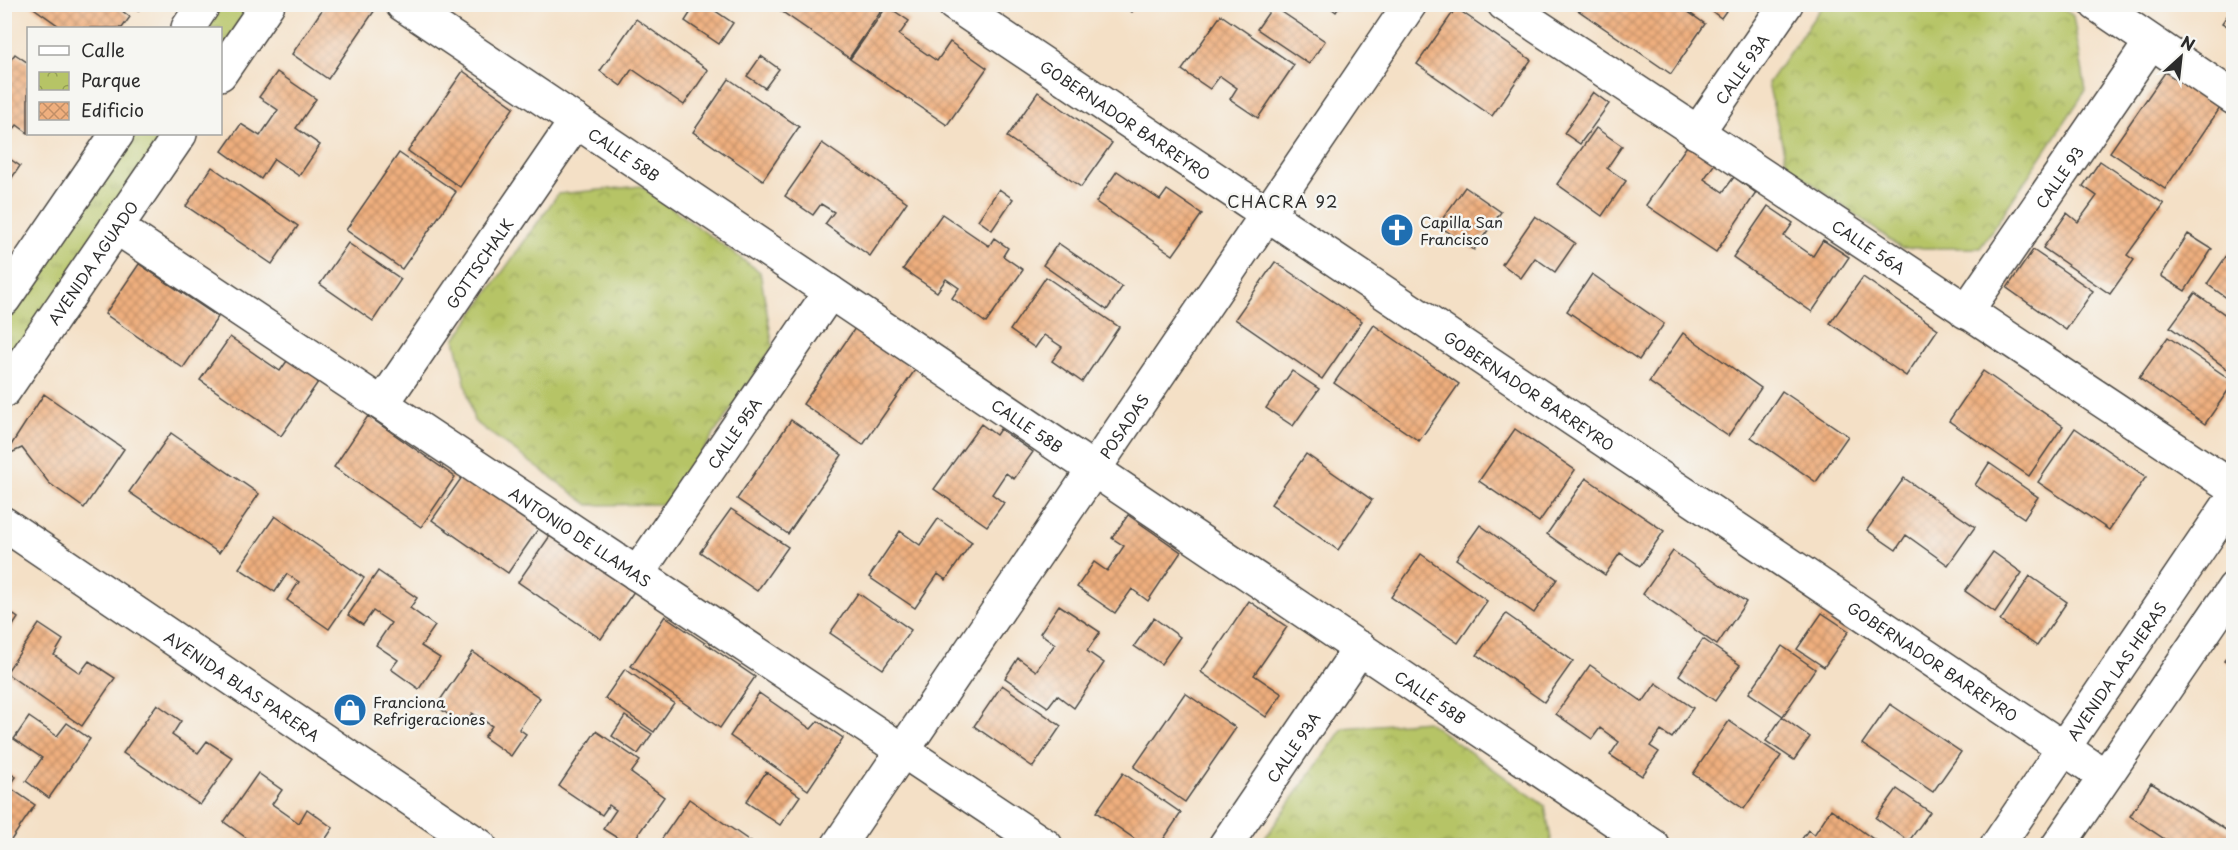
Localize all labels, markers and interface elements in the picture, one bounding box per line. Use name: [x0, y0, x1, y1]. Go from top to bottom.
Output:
legend: [27, 27, 222, 135]
north arrow: [2151, 27, 2211, 87]
street label: CALLE 93A: [1709, 29, 1774, 109]
text: N: [2177, 29, 2199, 56]
text: Calle: [81, 36, 125, 63]
street label: GOBERNADOR BARREYRO: [1036, 54, 1216, 185]
text: Parque: [81, 66, 141, 93]
text: Edificio: [81, 96, 144, 123]
street label: CALLE 58B: [584, 121, 665, 186]
street label: CALLE 93: [2029, 141, 2088, 213]
district label: CHACRA 92: [1227, 189, 1339, 213]
street label: AVENIDA AGUADO: [42, 196, 143, 329]
place label: Capilla San Francisco: [1420, 210, 1503, 250]
church icon: Capilla San Francisco: [1379, 212, 1415, 248]
street label: GOTTSCHALK: [439, 213, 518, 313]
street label: CALLE 56A: [1828, 213, 1910, 279]
street label: GOBERNADOR BARREYRO: [1440, 325, 1619, 456]
street label: POSADAS: [1093, 389, 1154, 463]
street label: CALLE 95A: [701, 393, 766, 473]
street label: CALLE 58B: [987, 393, 1068, 457]
street label: ANTONIO DE LLAMAS: [505, 481, 656, 592]
street label: GOBERNADOR BARREYRO: [1843, 595, 2023, 726]
street label: AVENIDA LAS HERAS: [2061, 597, 2171, 744]
street label: AVENIDA BLAS PARERA: [160, 625, 325, 746]
street label: CALLE 58B: [1390, 664, 1471, 729]
place label: Franciona Refrigeraciones: [373, 690, 485, 730]
shop icon: Franciona Refrigeraciones: [332, 692, 368, 728]
street label: CALLE 93A: [1260, 707, 1325, 787]

